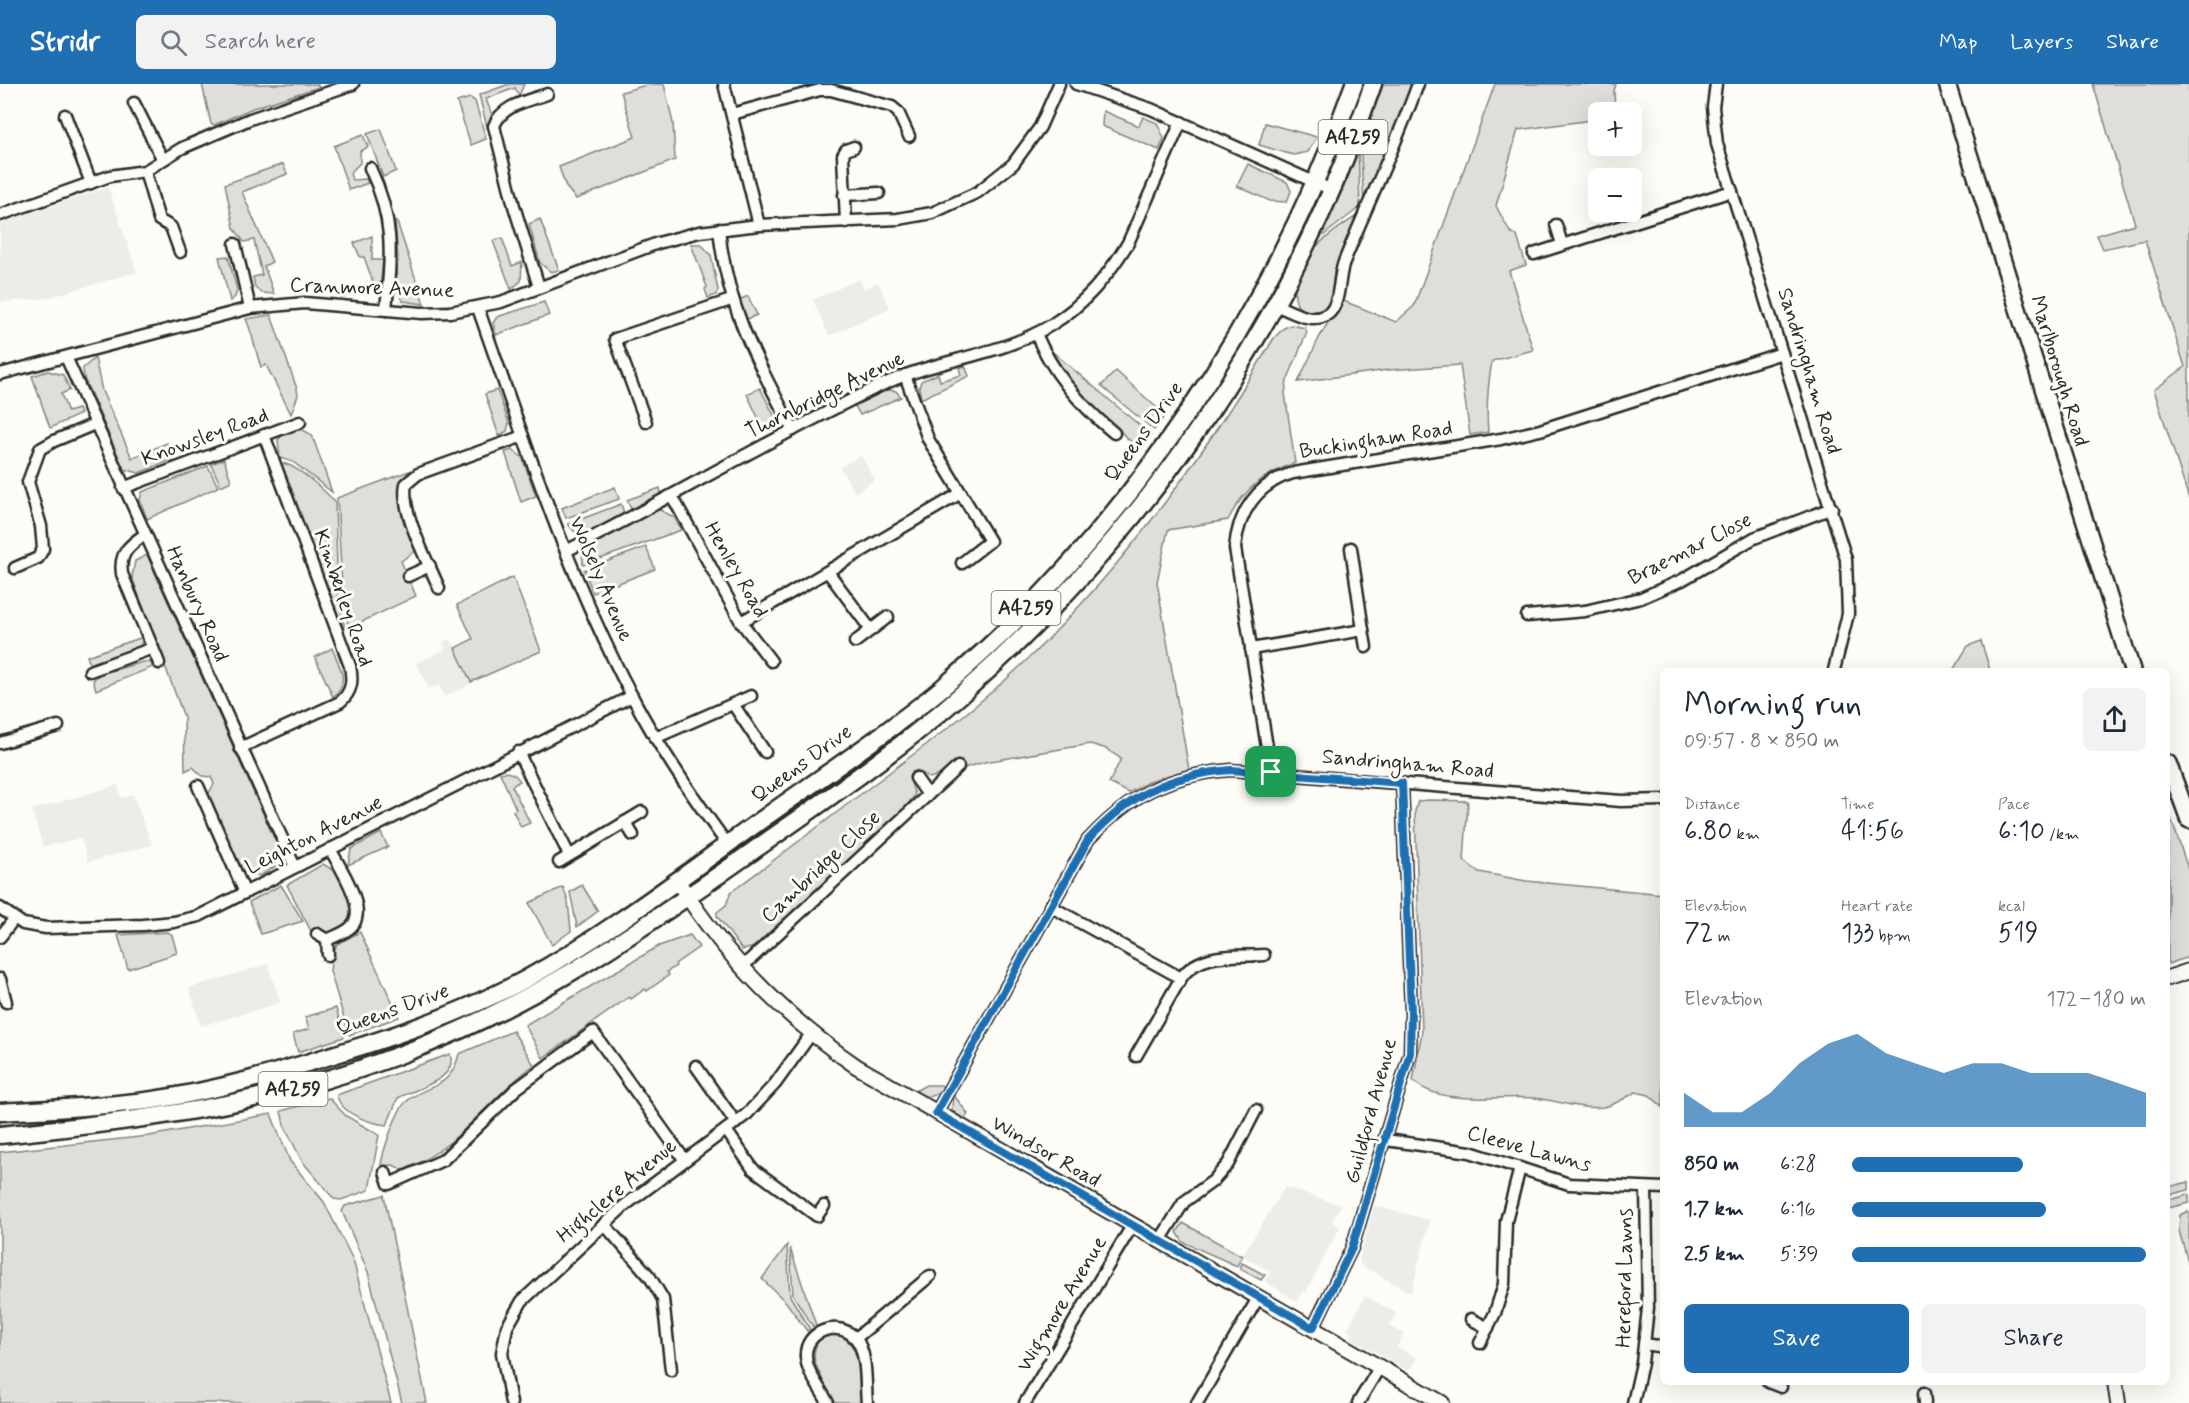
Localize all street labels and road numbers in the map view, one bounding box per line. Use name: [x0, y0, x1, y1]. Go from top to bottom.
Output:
road number: A4259: [1318, 120, 1388, 154]
street label: Cranmore Avenue: [289, 271, 455, 305]
street label: Sandringham Road: [1769, 284, 1848, 458]
street label: Marlborough Road: [2023, 292, 2095, 450]
street label: Thornbridge Avenue: [741, 344, 910, 447]
street label: Queens Drive: [1098, 376, 1190, 488]
street label: Knowsley Road: [138, 401, 272, 473]
street label: Buckingham Road: [1297, 414, 1455, 468]
street label: Braemar Close: [1623, 506, 1757, 592]
street label: Wolsely Avenue: [562, 512, 640, 646]
street label: Henley Road: [697, 517, 775, 623]
street label: Kimberley Road: [306, 526, 380, 670]
street label: Hanbury Road: [159, 542, 235, 666]
road number: A4259: [992, 591, 1060, 625]
street label: Queens Drive: [746, 718, 858, 810]
street label: Sandringham Road: [1321, 743, 1495, 786]
street label: Leighton Avenue: [241, 788, 387, 882]
street label: Cambridge Close: [755, 804, 888, 930]
street label: Queens Drive: [333, 977, 453, 1043]
street label: Guildford Avenue: [1338, 1035, 1406, 1187]
road number: A4259: [258, 1072, 328, 1106]
street label: Windsor Road: [986, 1109, 1106, 1195]
street label: Cleeve Lawns: [1464, 1119, 1594, 1179]
street label: Highclere Avenue: [551, 1132, 684, 1251]
street label: Hereford Lawns: [1610, 1208, 1642, 1348]
street label: Wigmore Avenue: [1010, 1231, 1115, 1378]

